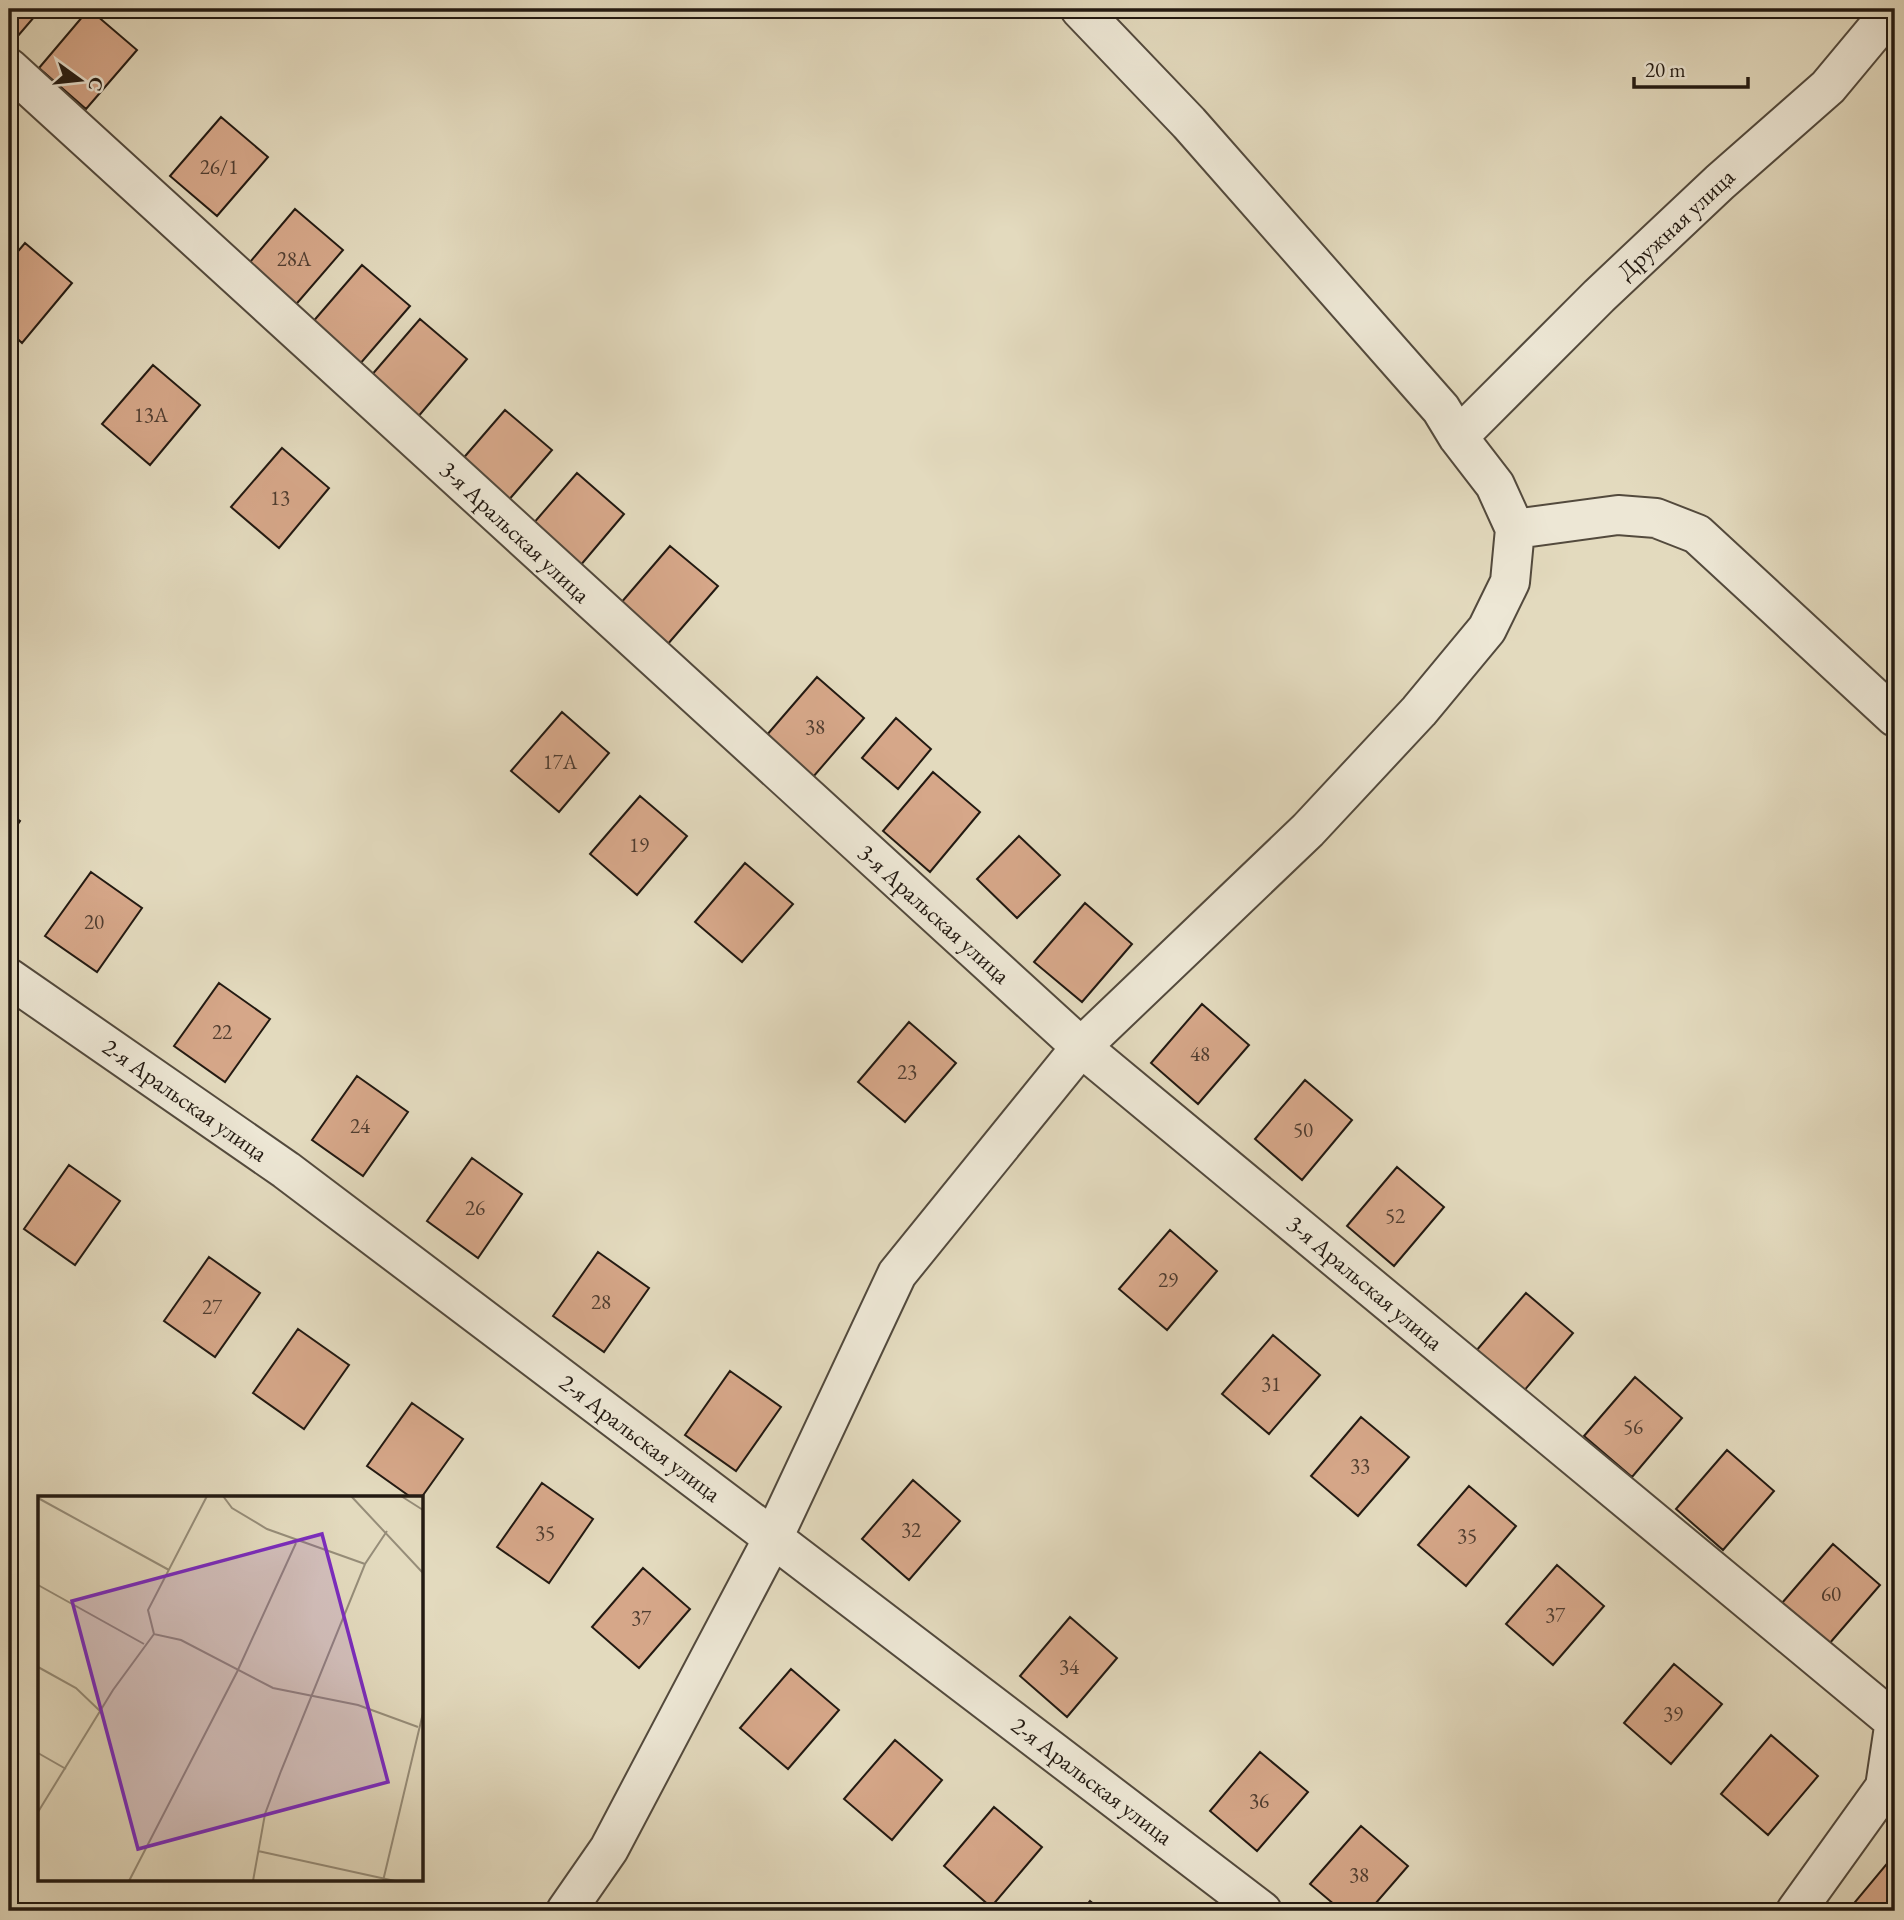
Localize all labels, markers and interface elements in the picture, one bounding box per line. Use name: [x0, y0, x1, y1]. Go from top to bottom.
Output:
north arrow: [46, 46, 116, 116]
scale bar: [1634, 46, 1748, 90]
text: 20 m: [1645, 56, 1686, 83]
text: С: [82, 75, 110, 94]
house number: 26/1: [200, 153, 238, 180]
street label: Дружная улица: [1610, 161, 1741, 286]
house number: 28А: [277, 245, 312, 272]
house number: 13А: [134, 401, 169, 428]
street label: 3-я Аральская улица: [434, 454, 597, 610]
house number: 13: [270, 484, 290, 511]
house number: 38: [805, 713, 825, 740]
house number: 17А: [543, 748, 578, 775]
house number: 19: [629, 831, 649, 858]
street label: 3-я Аральская улица: [852, 837, 1017, 991]
house number: 20: [84, 908, 104, 935]
house number: 22: [212, 1018, 232, 1045]
street label: 2-я Аральская улица: [97, 1031, 274, 1168]
house number: 48: [1190, 1040, 1210, 1067]
house number: 23: [897, 1058, 917, 1085]
house number: 24: [350, 1112, 371, 1139]
house number: 50: [1293, 1116, 1313, 1143]
house number: 26: [465, 1194, 485, 1221]
house number: 52: [1385, 1202, 1405, 1229]
street label: 3-я Аральская улица: [1281, 1208, 1450, 1357]
house number: 29: [1158, 1266, 1178, 1293]
house number: 28: [591, 1288, 611, 1315]
house number: 27: [202, 1293, 223, 1320]
street label: 2-я Аральская улица: [553, 1367, 728, 1509]
house number: 31: [1261, 1370, 1281, 1397]
house number: 56: [1623, 1413, 1643, 1440]
house number: 33: [1350, 1452, 1370, 1479]
inset map: [38, 1496, 424, 1882]
house number: 32: [901, 1516, 921, 1543]
house number: 35: [535, 1519, 555, 1546]
house number: 35: [1457, 1522, 1477, 1549]
house number: 60: [1821, 1580, 1841, 1607]
house number: 37: [1545, 1601, 1566, 1628]
house number: 37: [631, 1604, 652, 1631]
house number: 34: [1059, 1653, 1080, 1680]
house number: 39: [1663, 1700, 1683, 1727]
street label: 2-я Аральская улица: [1005, 1710, 1180, 1852]
house number: 36: [1249, 1787, 1269, 1814]
house number: 38: [1349, 1861, 1369, 1888]

